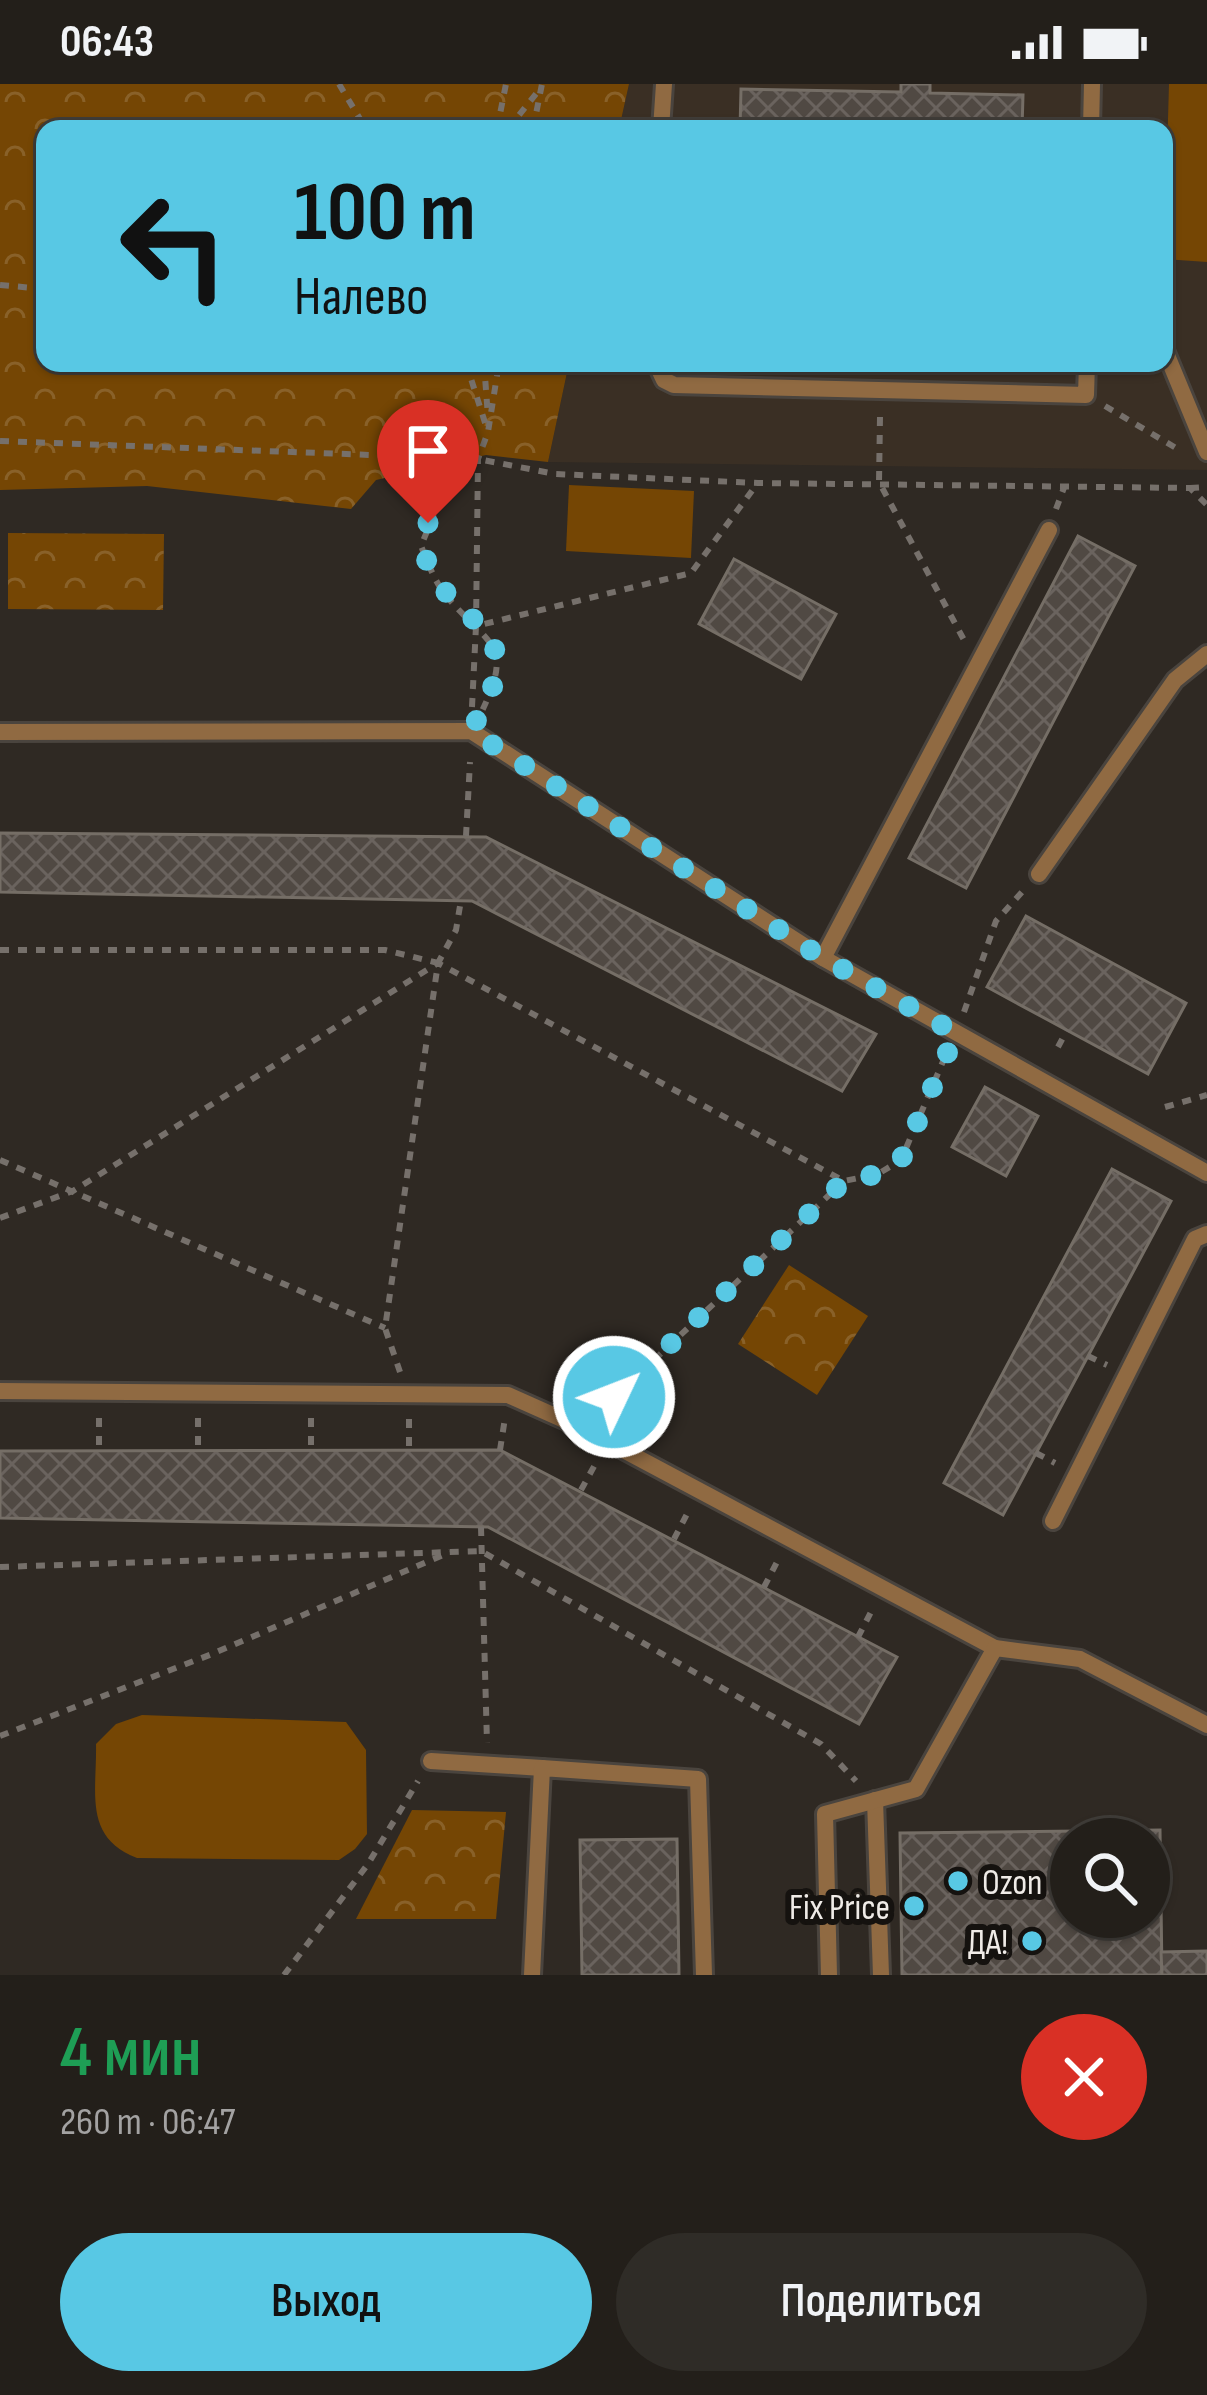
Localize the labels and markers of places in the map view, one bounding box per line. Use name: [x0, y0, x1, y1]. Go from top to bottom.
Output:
pin: [377, 400, 479, 523]
place label: Ozon: [982, 1862, 1043, 1905]
marker: Ozon: [945, 1868, 971, 1894]
place label: Fix Price: [789, 1887, 890, 1930]
marker: Fix Price: [901, 1893, 927, 1919]
place label: ДА!: [968, 1922, 1008, 1965]
marker: ДА!: [1019, 1928, 1045, 1954]

